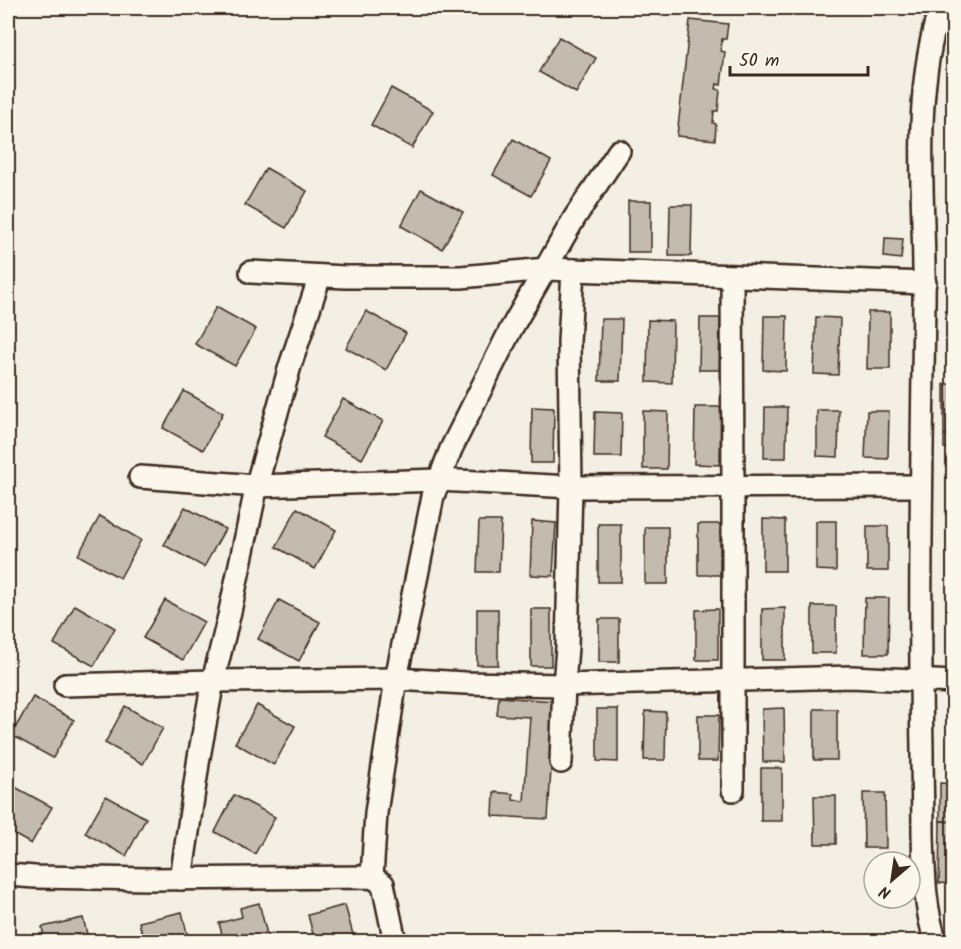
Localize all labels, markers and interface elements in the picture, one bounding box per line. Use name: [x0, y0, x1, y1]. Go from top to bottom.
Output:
scale bar: [730, 39, 868, 77]
text: 50 m: [739, 47, 779, 76]
north arrow: [862, 850, 922, 910]
text: N: [875, 878, 896, 905]

